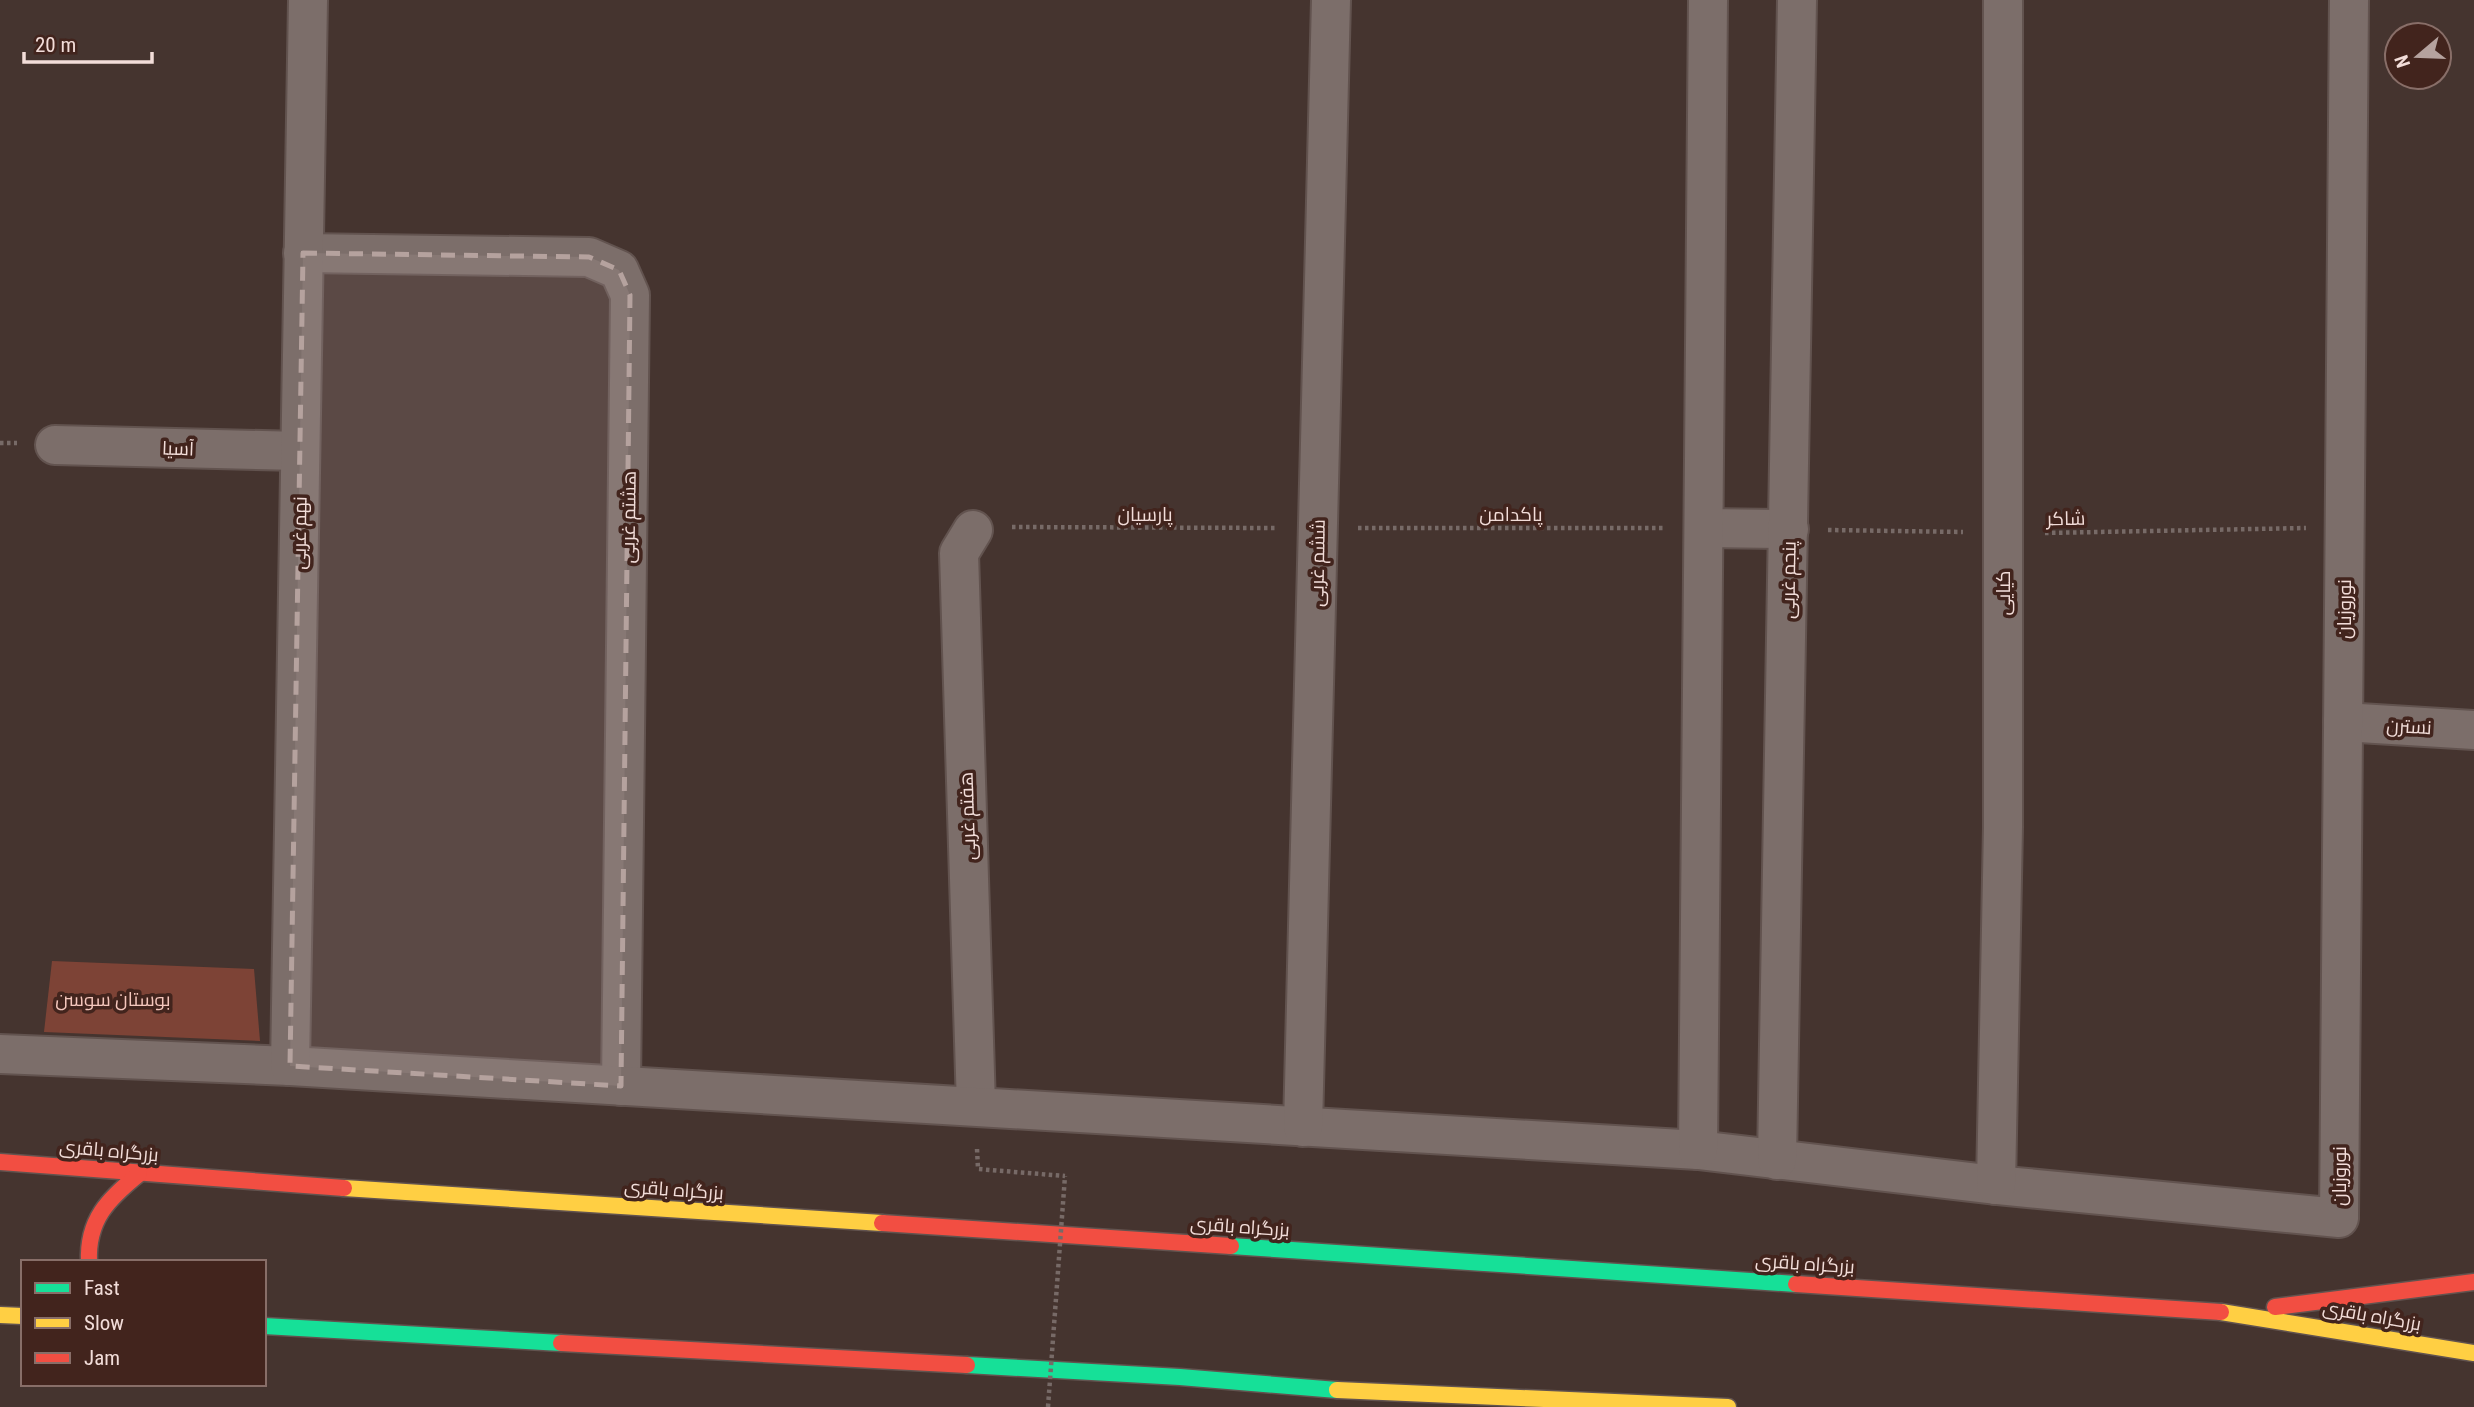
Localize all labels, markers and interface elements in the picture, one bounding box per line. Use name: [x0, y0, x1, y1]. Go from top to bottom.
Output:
scale bar: [24, 21, 152, 65]
north arrow: [2383, 21, 2453, 91]
text: 20 m: [35, 33, 76, 57]
text: N: [2390, 52, 2415, 71]
street label: آسیا: [162, 436, 194, 461]
street label: هشتم غربی: [616, 470, 643, 564]
street label: نهم غربی: [287, 496, 314, 570]
street label: پارسیان: [1117, 503, 1173, 527]
street label: پاکدامن: [1479, 503, 1543, 527]
street label: شاکر: [2045, 507, 2086, 530]
street label: ششم غربی: [1305, 519, 1332, 607]
street label: پنجم غربی: [1776, 541, 1803, 619]
street label: کیایی: [1992, 571, 2015, 615]
street label: نوروزیان: [2333, 579, 2356, 639]
street label: نسترن: [2386, 714, 2432, 739]
street label: هفتم غربی: [954, 771, 983, 861]
park label: بوستان سوسن: [55, 988, 171, 1011]
street label: بزرگراه باقری: [58, 1135, 160, 1166]
street label: نوروزیان: [2328, 1146, 2351, 1206]
street label: بزرگراه باقری: [623, 1175, 725, 1204]
street label: بزرگراه باقری: [1189, 1212, 1291, 1241]
street label: بزرگراه باقری: [1754, 1249, 1856, 1278]
legend: [21, 1260, 266, 1386]
text: Fast: [84, 1276, 120, 1300]
street label: بزرگراه باقری: [2321, 1296, 2423, 1335]
text: Slow: [84, 1311, 124, 1335]
text: Jam: [84, 1346, 120, 1370]

